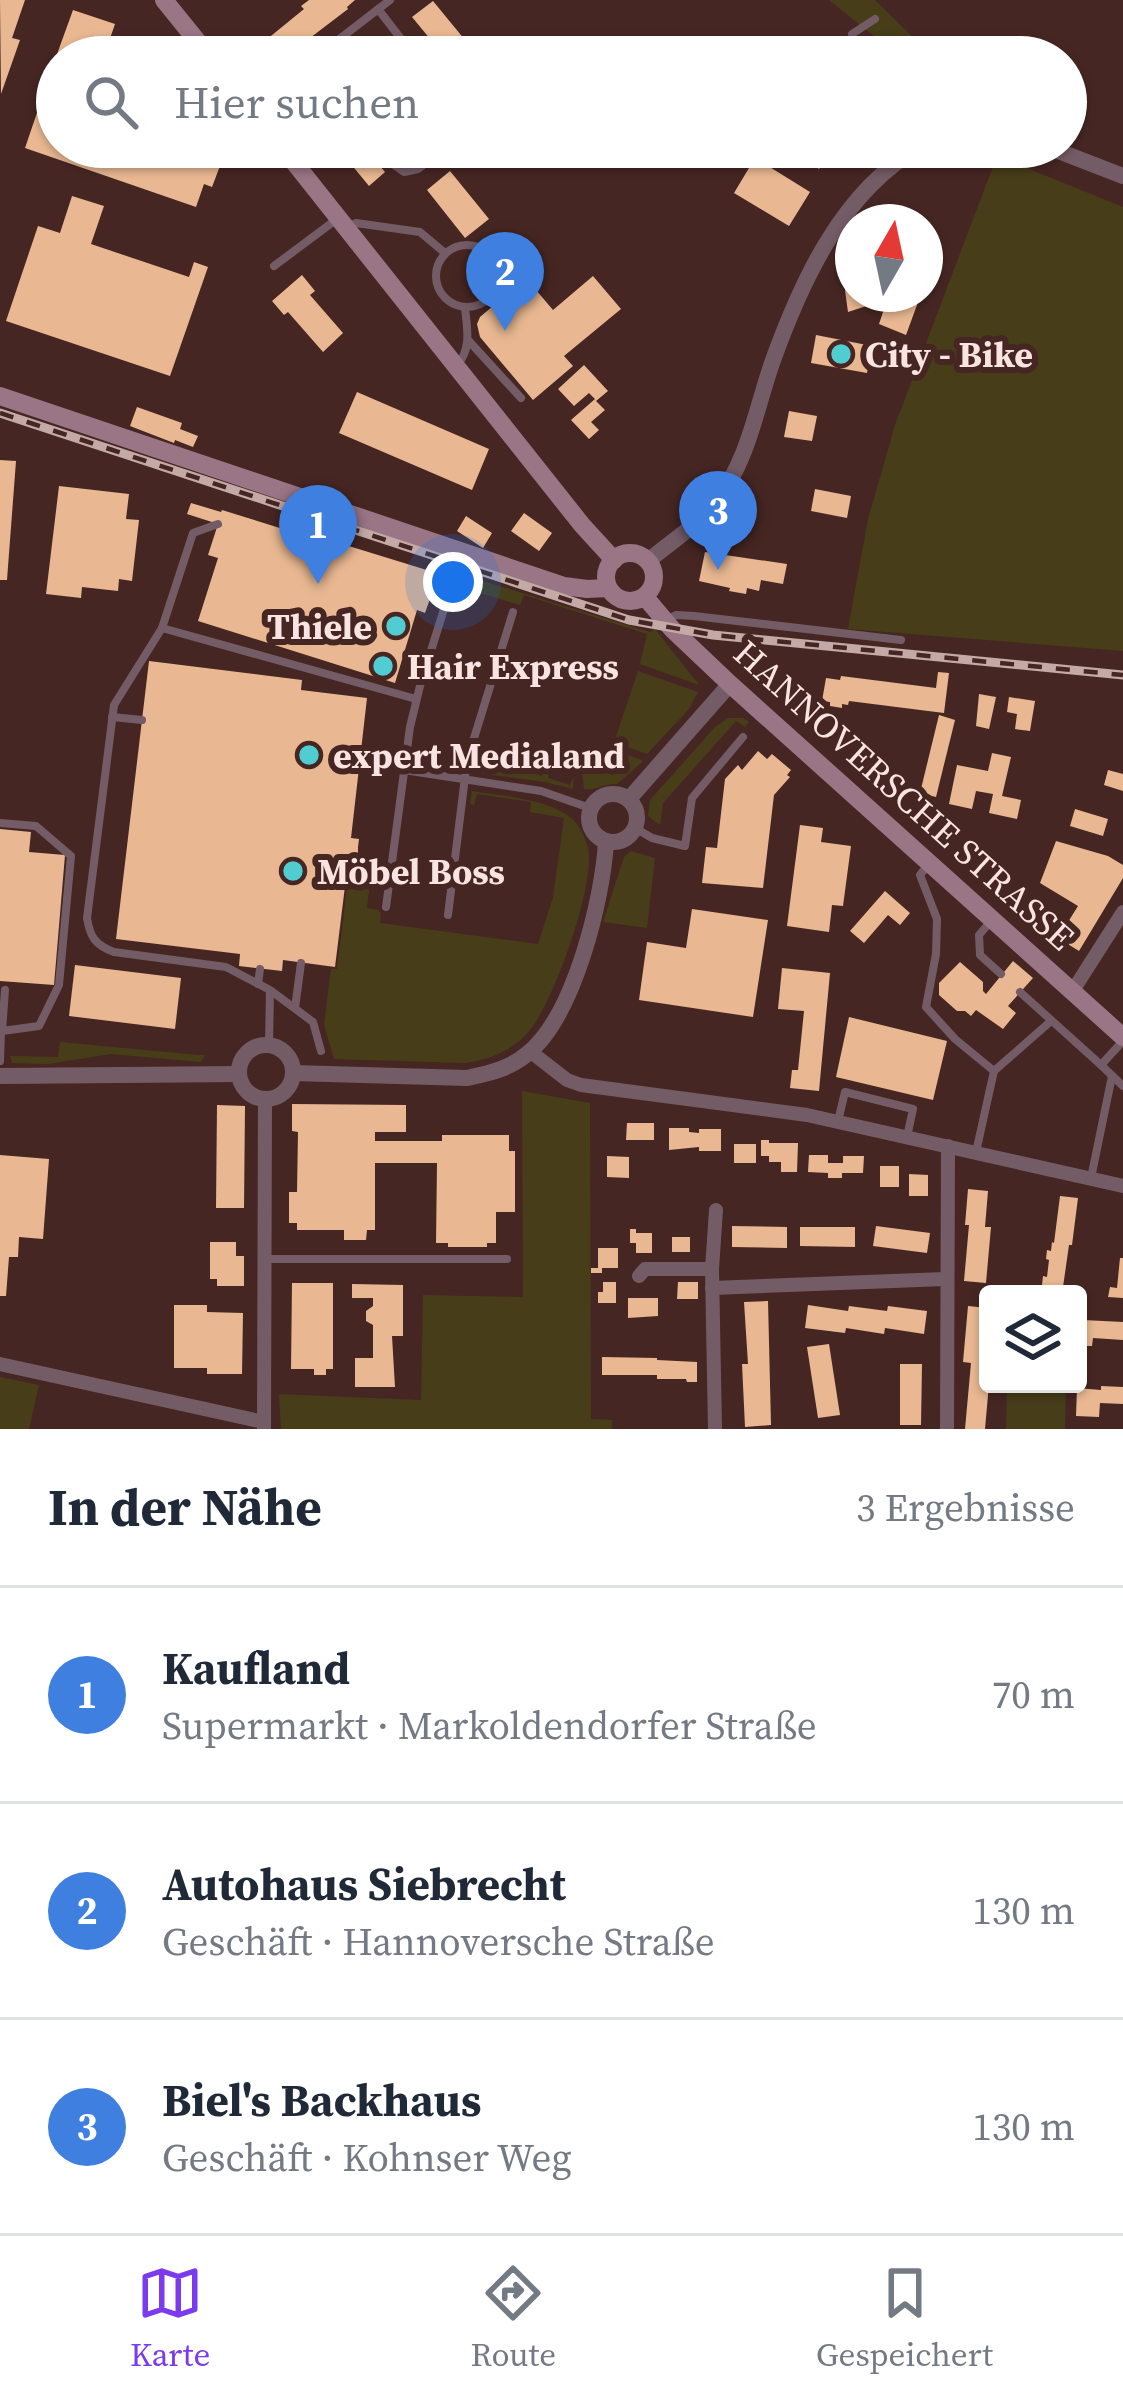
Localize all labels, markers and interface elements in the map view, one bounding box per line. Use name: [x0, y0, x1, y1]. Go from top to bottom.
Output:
search box: [36, 36, 1087, 168]
icon: search: [78, 69, 144, 135]
text: Hier suchen: [174, 71, 419, 133]
north arrow: [835, 204, 943, 312]
pin: 2: [466, 232, 544, 331]
place label: City - Bike: [865, 330, 1033, 379]
marker: City - Bike: [828, 341, 854, 367]
pin: 3: [679, 471, 757, 570]
pin: 1: [279, 485, 357, 584]
your location: [423, 552, 483, 612]
place label: Thiele: [267, 602, 372, 651]
marker: Thiele: [383, 613, 409, 639]
street label: HANNOVERSCHE STRASSE: [723, 629, 1085, 961]
place label: Hair Express: [407, 642, 619, 691]
marker: Hair Express: [370, 653, 396, 679]
place label: expert Medialand: [333, 731, 625, 780]
marker: expert Medialand: [296, 742, 322, 768]
place label: Möbel Boss: [317, 847, 505, 896]
marker: Möbel Boss: [280, 858, 306, 884]
map controls: [979, 1285, 1087, 1393]
button: layers: [979, 1285, 1087, 1393]
text: In der Nähe: [48, 1472, 322, 1542]
text: 3 Ergebnisse: [856, 1481, 1075, 1534]
text: Kaufland: [162, 1637, 350, 1699]
text: 1: [76, 1668, 98, 1721]
text: 70 m: [992, 1668, 1075, 1721]
text: Supermarkt · Markoldendorfer Straße: [162, 1699, 817, 1752]
text: Autohaus Siebrecht: [162, 1853, 566, 1915]
text: 2: [76, 1884, 98, 1937]
text: 130 m: [972, 1884, 1075, 1937]
text: Geschäft · Hannoversche Straße: [162, 1915, 715, 1968]
text: Biel's Backhaus: [162, 2069, 481, 2131]
text: 3: [76, 2100, 98, 2153]
text: 130 m: [972, 2100, 1075, 2153]
text: Geschäft · Kohnser Weg: [162, 2131, 572, 2184]
tab: Karte: [130, 2260, 210, 2377]
tab: Route: [470, 2260, 556, 2377]
tab: Gespeichert: [816, 2260, 993, 2377]

